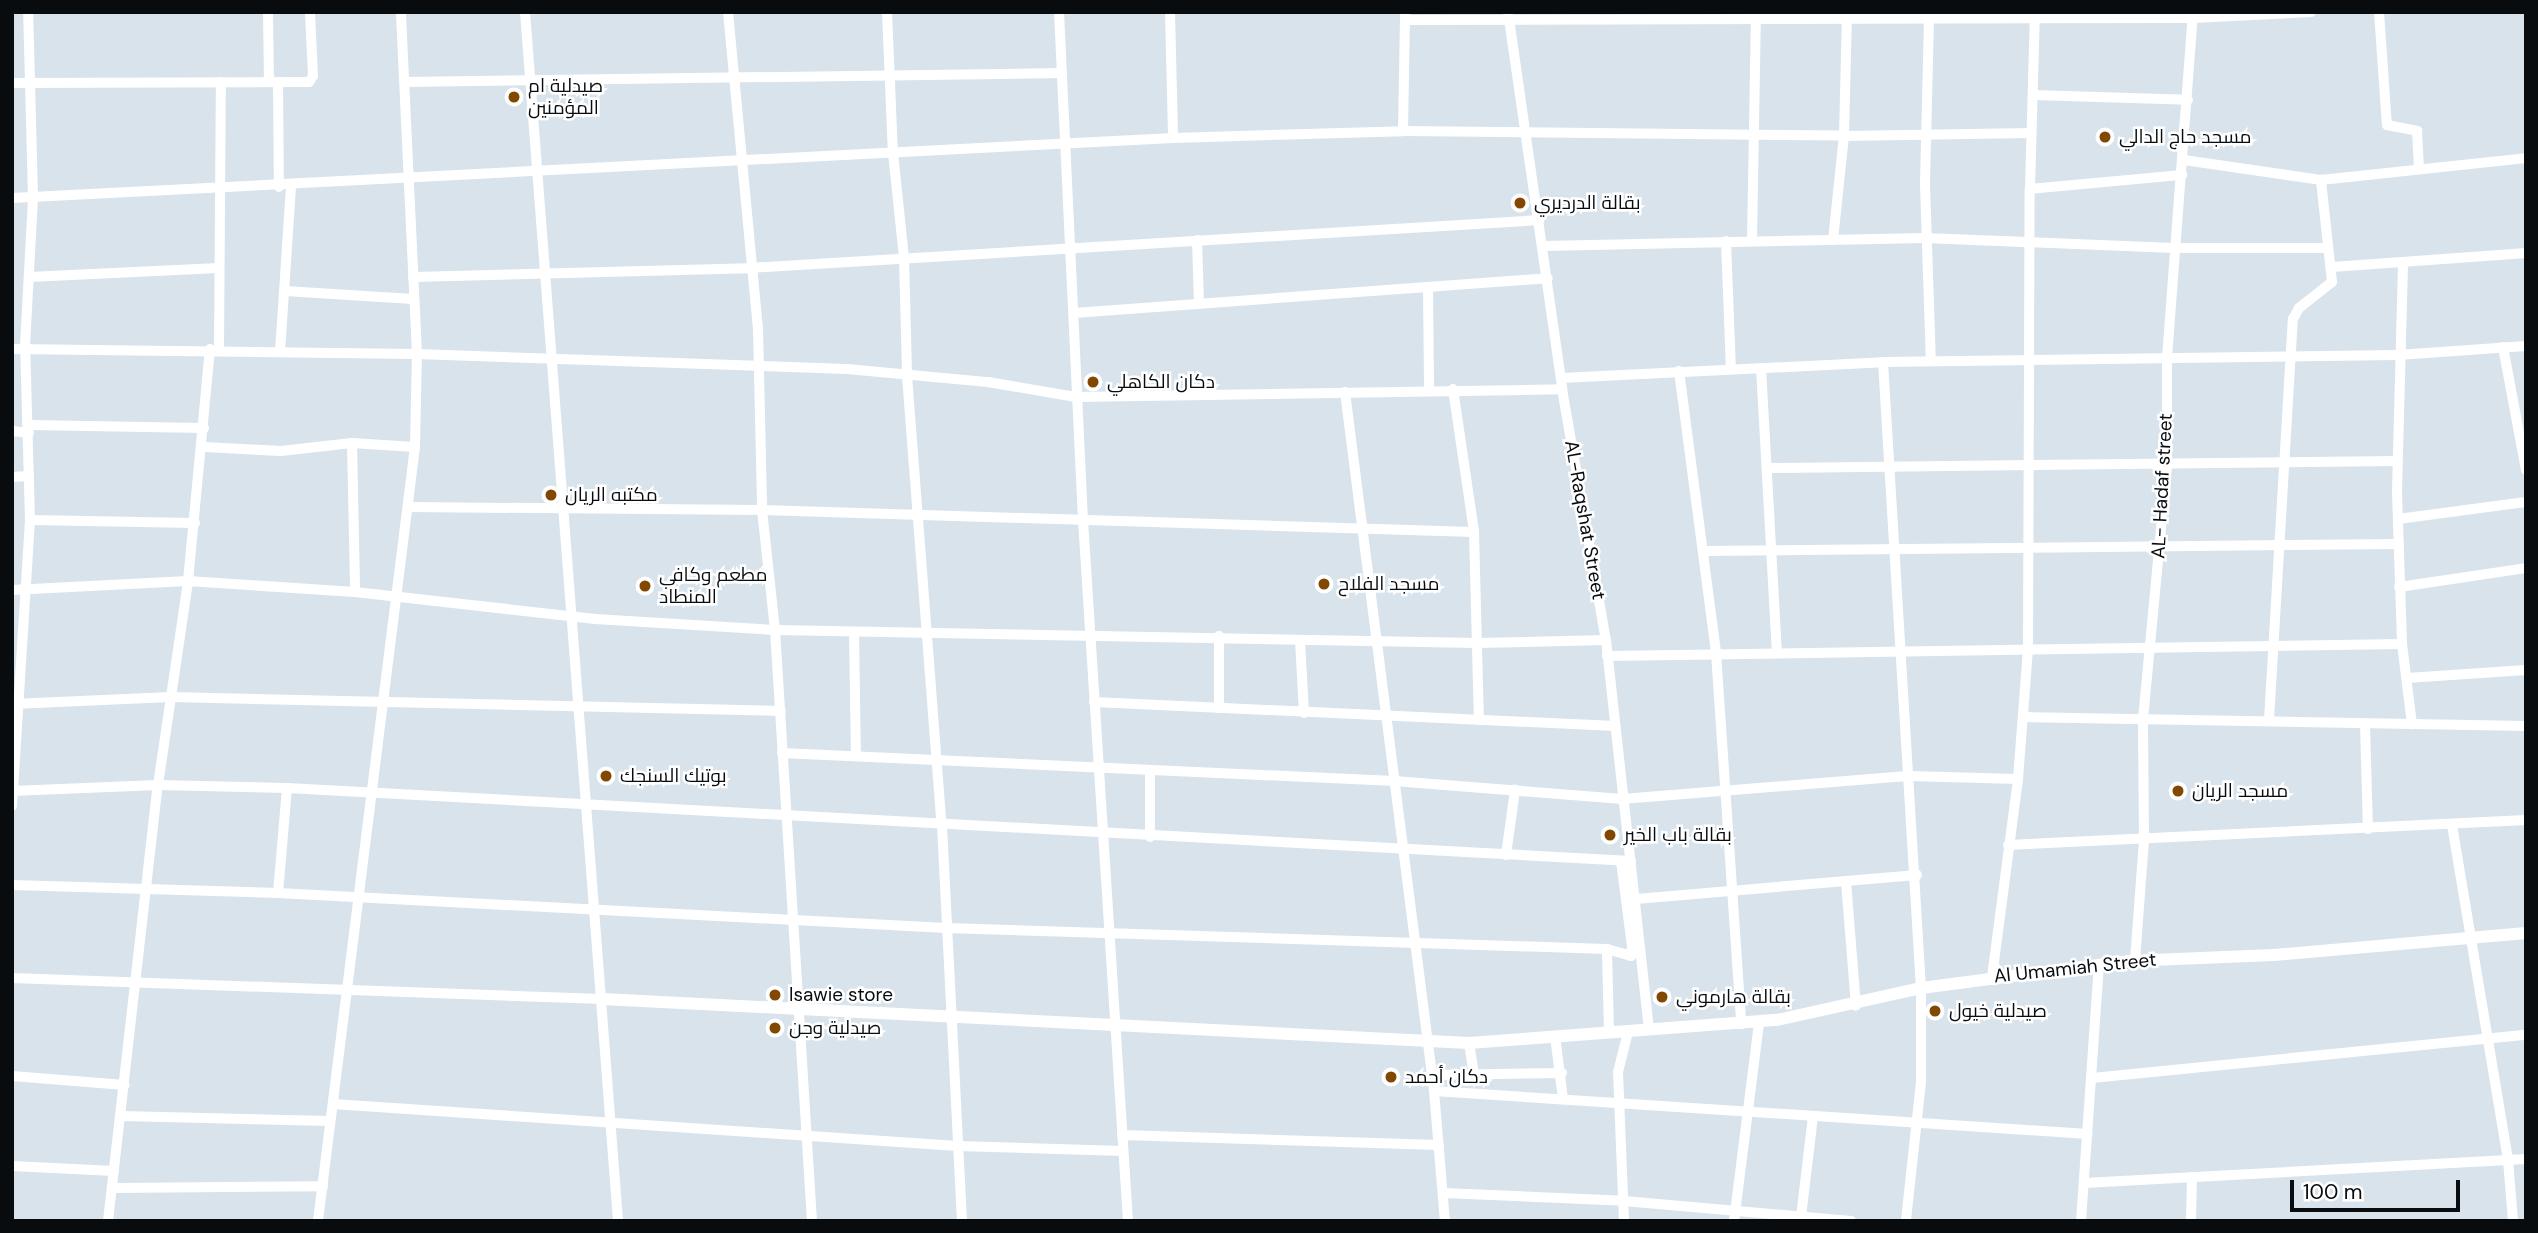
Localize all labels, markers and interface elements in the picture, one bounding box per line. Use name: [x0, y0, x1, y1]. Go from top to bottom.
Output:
place label: صيدلية ام المؤمنين: [528, 75, 603, 119]
marker: صيدلية ام المؤمنين: [506, 89, 522, 105]
place label: مسجد حاج الدالي: [2119, 126, 2251, 148]
marker: مسجد حاج الدالي: [2097, 129, 2113, 145]
place label: بقالة الدرديري: [1534, 192, 1641, 214]
marker: بقالة الدرديري: [1512, 195, 1528, 211]
place label: دكان الكاهلي: [1107, 371, 1215, 393]
marker: دكان الكاهلي: [1085, 374, 1101, 390]
street label: AL- Hadaf street: [2147, 413, 2177, 559]
street label: AL-Raqshat Street: [1560, 438, 1610, 602]
place label: مكتبه الريان: [565, 484, 658, 506]
marker: مكتبه الريان: [543, 487, 559, 503]
place label: مطعم وكافي المنطاد: [659, 564, 767, 608]
place label: مسجد الفلاح: [1338, 573, 1439, 595]
marker: مسجد الفلاح: [1316, 576, 1332, 592]
marker: مطعم وكافي المنطاد: [637, 578, 653, 594]
place label: بوتيك السنجك: [620, 765, 727, 787]
marker: بوتيك السنجك: [598, 768, 614, 784]
place label: مسجد الريان: [2192, 780, 2288, 802]
marker: مسجد الريان: [2170, 783, 2186, 799]
place label: بقالة باب الخير: [1624, 824, 1732, 846]
marker: بقالة باب الخير: [1602, 827, 1618, 843]
street label: Al Umamiah Street: [1993, 948, 2157, 988]
place label: Isawie store: [789, 984, 893, 1006]
place label: بقالة هارموني: [1676, 986, 1791, 1008]
marker: Isawie store: [767, 987, 783, 1003]
marker: بقالة هارموني: [1654, 989, 1670, 1005]
place label: صيدلية خيول: [1949, 1000, 2047, 1022]
marker: صيدلية خيول: [1927, 1003, 1943, 1019]
place label: صيدلية وجن: [789, 1017, 881, 1039]
marker: صيدلية وجن: [767, 1020, 783, 1036]
place label: دكان أحمد: [1405, 1066, 1488, 1088]
marker: دكان أحمد: [1383, 1069, 1399, 1085]
scale bar: [2293, 1166, 2463, 1210]
text: 100 m: [2303, 1178, 2363, 1206]

